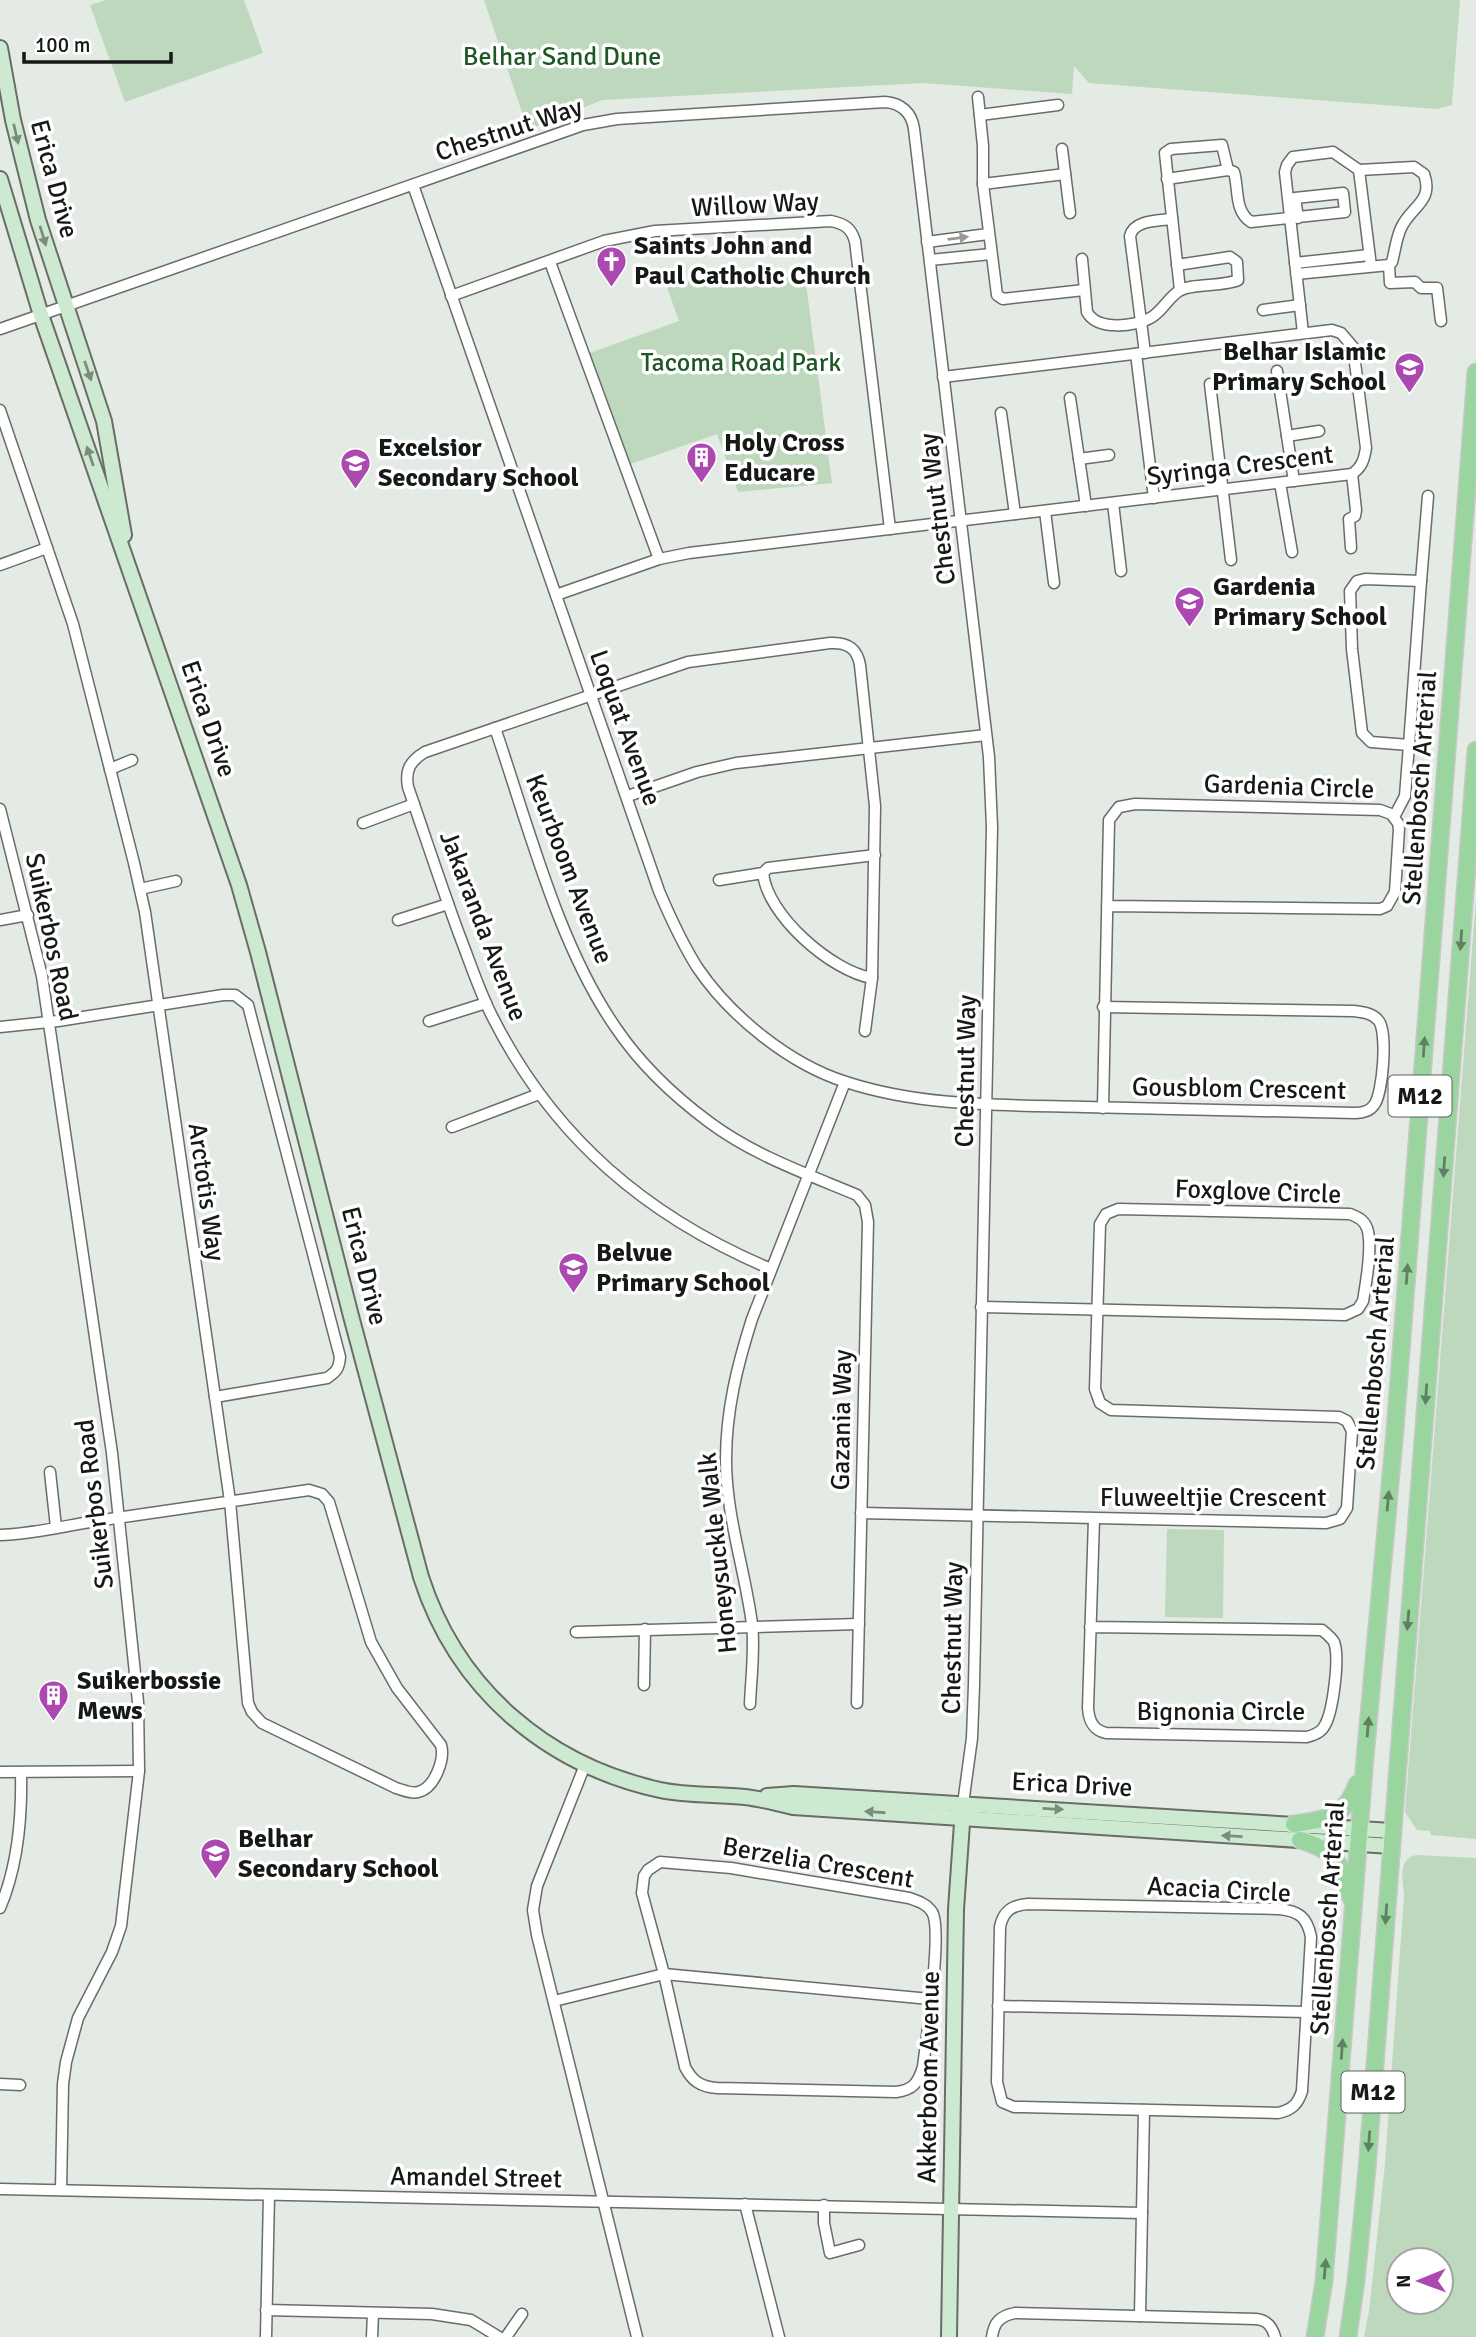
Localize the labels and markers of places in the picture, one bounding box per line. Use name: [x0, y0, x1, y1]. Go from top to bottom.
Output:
place label: Saints John and Paul Catholic Church: [634, 230, 871, 292]
church icon: Saints John and Paul Catholic Church: [594, 244, 628, 288]
place label: Belhar Islamic Primary School: [1212, 336, 1386, 398]
school or university icon: Belhar Islamic Primary School: [1392, 350, 1426, 394]
place label: Holy Cross Educare: [724, 427, 844, 489]
place label: Excelsior Secondary School: [378, 432, 579, 494]
building icon: Holy Cross Educare: [684, 441, 718, 485]
school or university icon: Excelsior Secondary School: [338, 446, 372, 490]
place label: Gardenia Primary School: [1213, 571, 1387, 633]
school or university icon: Gardenia Primary School: [1173, 585, 1207, 629]
place label: Belvue Primary School: [596, 1237, 770, 1299]
school or university icon: Belvue Primary School: [556, 1251, 590, 1295]
place label: Suikerbossie Mews: [77, 1665, 221, 1727]
building icon: Suikerbossie Mews: [37, 1679, 71, 1723]
place label: Belhar Secondary School: [238, 1823, 439, 1885]
school or university icon: Belhar Secondary School: [198, 1837, 232, 1881]

